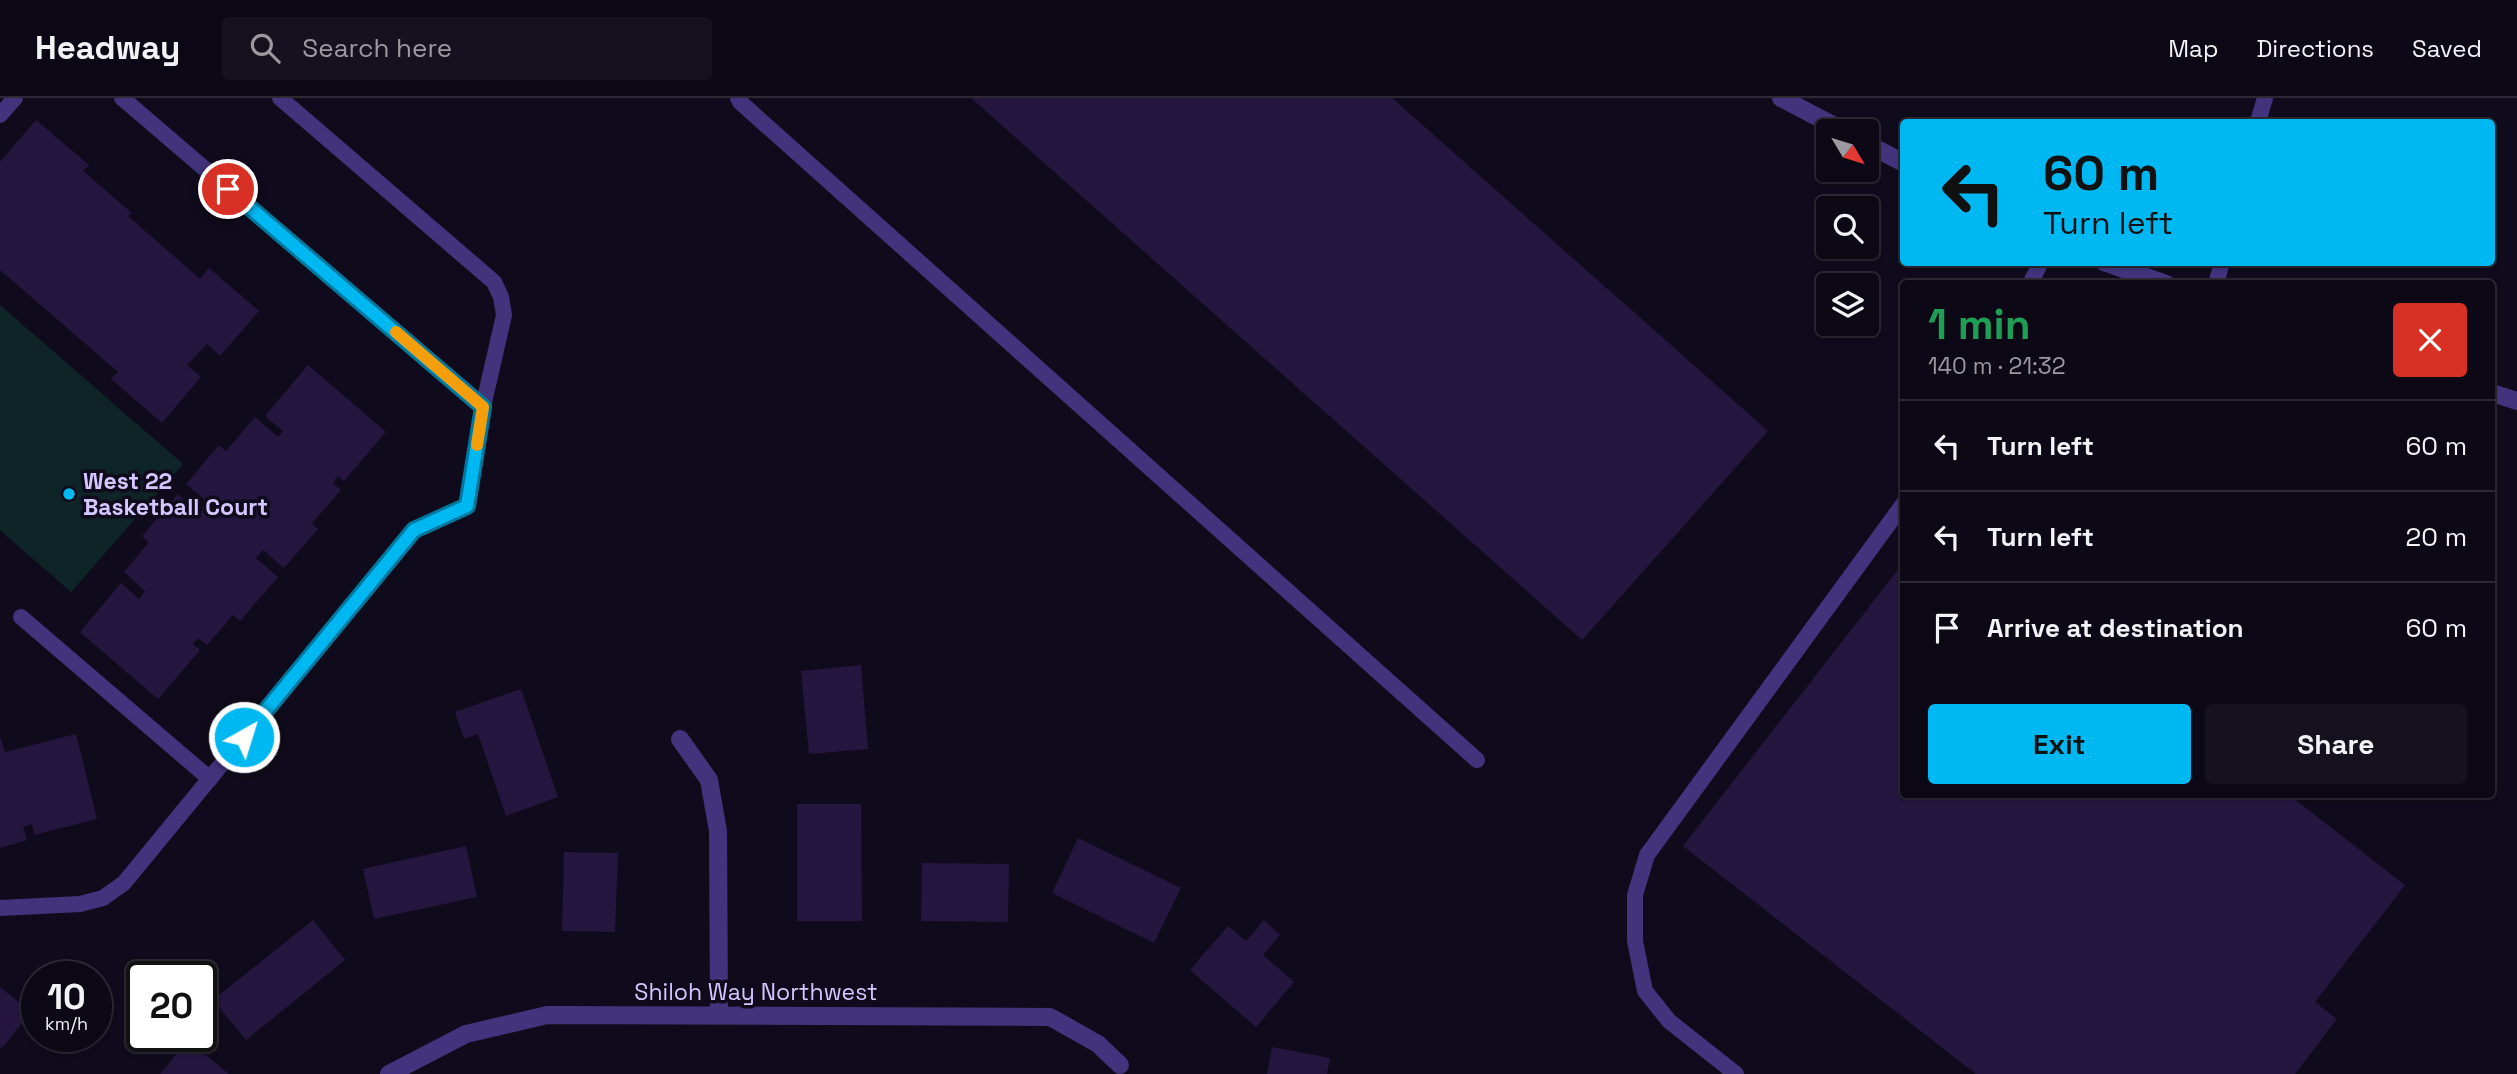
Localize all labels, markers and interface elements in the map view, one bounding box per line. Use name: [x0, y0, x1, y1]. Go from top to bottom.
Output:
search box: [222, 17, 712, 80]
text: Headway: [35, 27, 180, 69]
icon: search: [246, 29, 284, 67]
text: Search here: [302, 31, 452, 65]
text: Map: [2168, 33, 2218, 64]
text: Directions: [2256, 33, 2374, 64]
text: Saved: [2412, 33, 2482, 64]
north arrow: [1816, 119, 1880, 182]
map controls: [1816, 119, 1879, 336]
text: 60 m: [2043, 142, 2159, 204]
icon: left: [1928, 147, 2019, 238]
pin: [198, 159, 258, 219]
icon: arrive: [209, 170, 247, 208]
button: search: [1816, 196, 1879, 259]
text: Turn left: [2043, 203, 2173, 243]
button: layers: [1816, 273, 1879, 336]
text: 1 min: [1928, 298, 2031, 351]
button: close: [2393, 303, 2467, 377]
text: 140 m · 21:32: [1928, 351, 2066, 381]
icon: left: [1928, 427, 1966, 465]
text: Turn left: [1987, 429, 2094, 463]
text: 60 m: [2405, 429, 2467, 463]
place label: West 22 Basketball Court: [83, 466, 268, 522]
marker: West 22 Basketball Court: [61, 486, 77, 502]
icon: left: [1928, 518, 1966, 556]
text: Turn left: [1987, 520, 2094, 554]
text: 20 m: [2406, 520, 2467, 554]
icon: arrive: [1928, 609, 1966, 647]
text: Arrive at destination: [1987, 611, 2244, 645]
text: 60 m: [2405, 611, 2467, 645]
position arrow: [207, 700, 281, 774]
button: Exit: [1928, 704, 2191, 784]
button: Share: [2205, 704, 2467, 784]
speed limit sign: 20: [126, 961, 217, 1052]
text: 10: [47, 975, 86, 1019]
street label: Shiloh Way Northwest: [634, 977, 878, 1007]
text: km/h: [45, 1012, 88, 1035]

